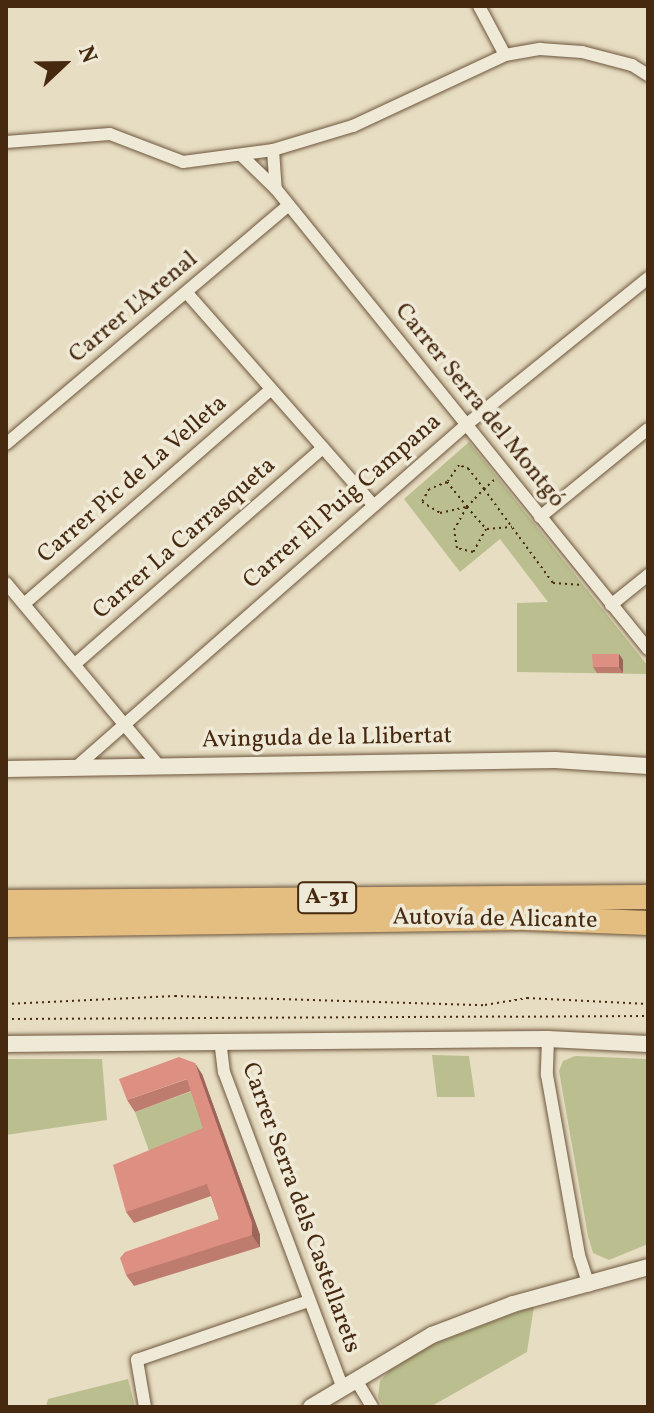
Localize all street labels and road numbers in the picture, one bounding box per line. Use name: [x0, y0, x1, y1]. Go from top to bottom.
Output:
street label: Carrer L'Arenal: [64, 246, 204, 370]
street label: Carrer Serra del Montgó: [388, 298, 570, 514]
street label: Carrer Pic de La Velleta: [32, 390, 234, 570]
street label: Carrer El Puig Campana: [238, 408, 448, 596]
street label: Carrer La Carrasqueta: [88, 452, 282, 626]
street label: Avinguda de la Llibertat: [202, 722, 452, 756]
road number: A-31: [297, 880, 357, 916]
street label: Autovía de Alicante: [392, 904, 598, 936]
street label: Carrer Serra dels Castellarets: [234, 1059, 366, 1357]

